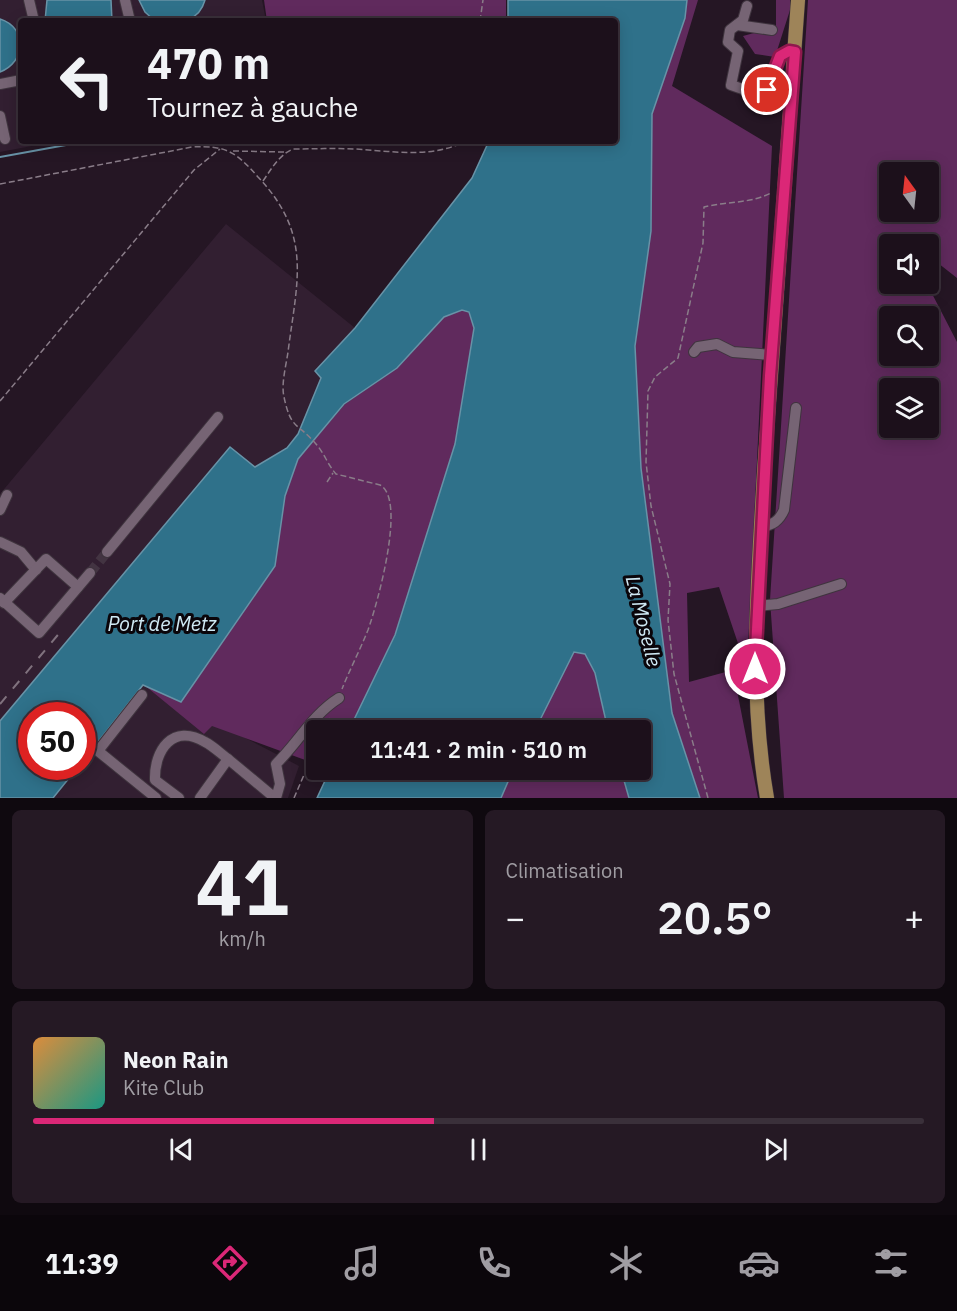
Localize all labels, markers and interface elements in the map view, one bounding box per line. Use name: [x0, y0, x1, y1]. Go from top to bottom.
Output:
text: 470 m: [147, 36, 270, 91]
icon: left: [48, 42, 126, 120]
pin: [741, 64, 792, 115]
icon: arrive: [750, 73, 783, 106]
text: Tournez à gauche: [147, 89, 358, 124]
north arrow: [879, 162, 939, 222]
map controls: [879, 162, 939, 438]
button: sound: [879, 234, 939, 294]
button: search: [879, 306, 939, 366]
button: layers: [879, 378, 939, 438]
water label: La Moselle: [620, 573, 668, 669]
water label: Port de Metz: [108, 610, 217, 637]
position arrow: [723, 637, 787, 701]
speed limit sign: 50: [18, 702, 96, 780]
text: 11:41 · 2 min · 510 m: [370, 735, 587, 764]
text: 41: [195, 835, 289, 936]
text: Climatisation: [506, 857, 624, 884]
text: 20.5°: [657, 888, 773, 946]
text: −: [506, 896, 525, 939]
text: +: [904, 896, 924, 939]
text: km/h: [219, 925, 266, 952]
text: Neon Rain: [123, 1045, 229, 1074]
text: Kite Club: [123, 1074, 204, 1101]
icon: previous: [165, 1133, 198, 1166]
icon: pause: [462, 1133, 495, 1166]
icon: next: [759, 1133, 792, 1166]
icon: directions: [209, 1242, 251, 1284]
icon: music: [341, 1242, 383, 1284]
icon: phone: [473, 1242, 515, 1284]
icon: climate: [605, 1242, 647, 1284]
icon: car: [738, 1242, 780, 1284]
icon: filters: [870, 1242, 912, 1284]
text: 11:39: [45, 1246, 119, 1281]

